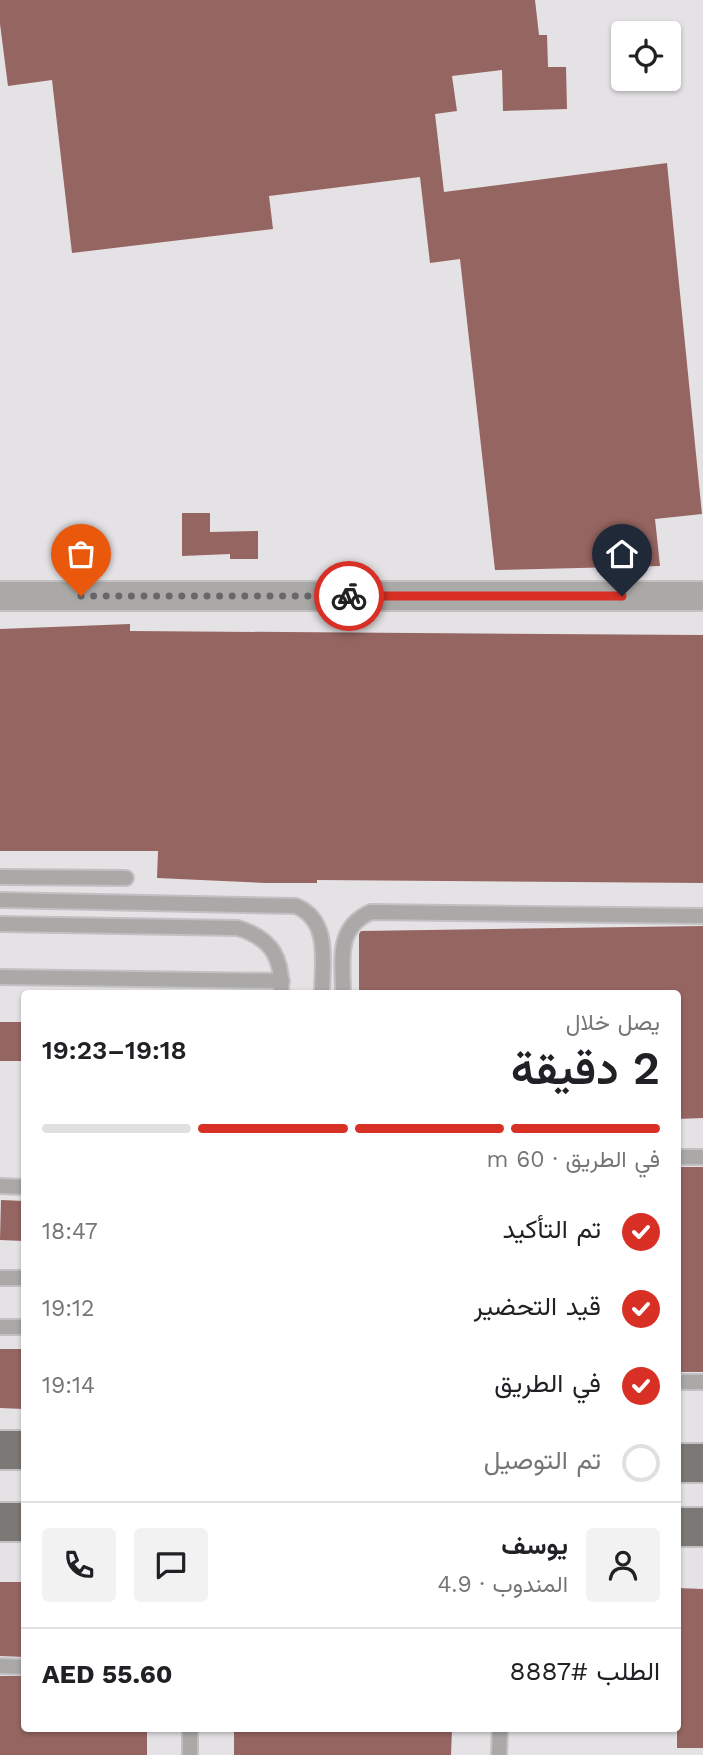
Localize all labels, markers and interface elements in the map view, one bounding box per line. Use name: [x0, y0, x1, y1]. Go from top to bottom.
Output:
map controls: [611, 21, 681, 91]
button: locate: [611, 21, 681, 91]
pin: [51, 524, 111, 596]
pin: [592, 524, 652, 596]
icon: bag: [62, 535, 100, 573]
icon: home: [603, 535, 641, 573]
courier: [314, 561, 384, 631]
icon: bike: [330, 577, 368, 615]
text: يصل خلال: [566, 1009, 660, 1036]
text: 19:18–19:23: [42, 1035, 187, 1065]
text: 2 دقيقة: [511, 1041, 660, 1095]
text: في الطريق · 60 m: [487, 1146, 660, 1173]
icon: check: [622, 1213, 660, 1251]
text: تم التأكيد: [503, 1214, 601, 1244]
text: 18:47: [42, 1218, 98, 1245]
icon: check: [622, 1290, 660, 1328]
text: قيد التحضير: [474, 1291, 601, 1321]
text: 19:12: [42, 1295, 94, 1322]
icon: check: [622, 1367, 660, 1405]
text: في الطريق: [494, 1368, 601, 1398]
text: 19:14: [42, 1372, 95, 1399]
text: تم التوصيل: [484, 1445, 601, 1475]
button: phone: [42, 1528, 116, 1602]
button: chat: [134, 1528, 208, 1602]
button: person: [586, 1528, 660, 1602]
text: يوسف: [501, 1530, 568, 1560]
text: المندوب · 4.9: [438, 1571, 568, 1598]
text: الطلب #8887: [509, 1656, 660, 1686]
text: AED 55.60: [42, 1659, 173, 1689]

